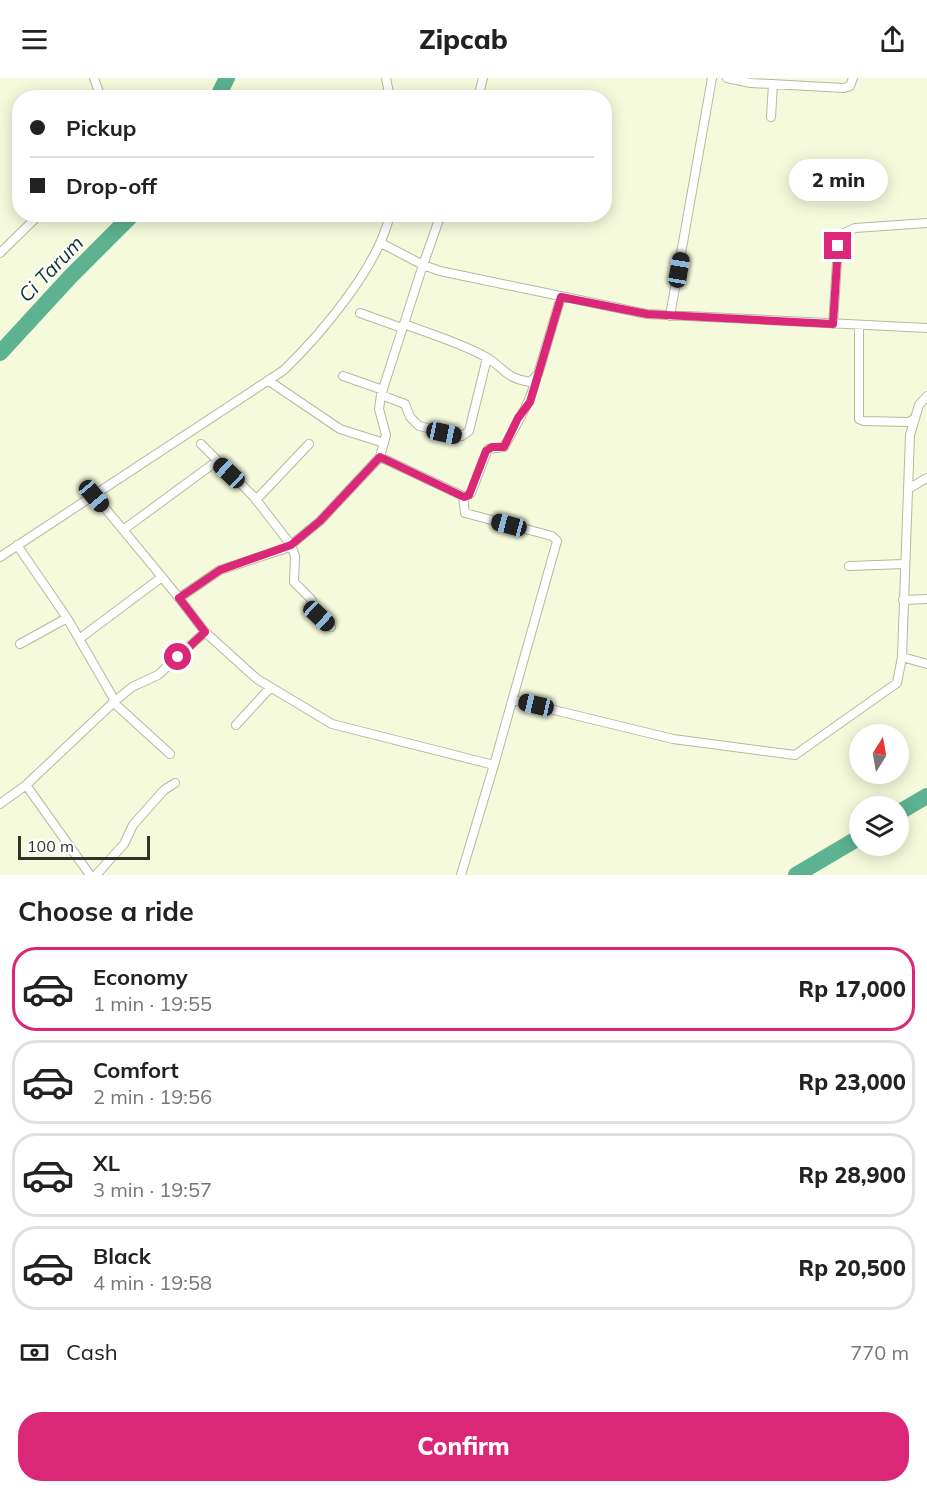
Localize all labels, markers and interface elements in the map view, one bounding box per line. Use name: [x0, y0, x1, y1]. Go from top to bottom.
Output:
text: Zipcab: [419, 22, 508, 56]
icon: menu: [18, 23, 51, 56]
icon: share: [876, 23, 909, 56]
text: Pickup: [66, 114, 136, 142]
callout: 2 min: [788, 159, 888, 201]
text: 2 min: [812, 167, 865, 192]
text: Drop-off: [66, 172, 157, 200]
water label: Ci Tarum: [13, 230, 88, 307]
route end: [824, 232, 851, 259]
car: [667, 251, 691, 289]
car: [425, 420, 463, 446]
car: [210, 454, 248, 492]
car: [76, 476, 112, 516]
car: [489, 512, 529, 538]
car: [300, 597, 338, 635]
route start: [164, 643, 191, 670]
car: [516, 692, 556, 718]
north arrow: [849, 724, 909, 784]
map controls: [849, 724, 909, 856]
button: layers: [849, 796, 909, 856]
scale bar: [18, 833, 150, 860]
text: 100 m: [27, 836, 74, 856]
text: Choose a ride: [18, 894, 194, 928]
icon: car: [21, 962, 75, 1016]
text: Economy: [93, 963, 188, 991]
text: Rp 17,000: [799, 975, 906, 1003]
text: 1 min · 19:55: [93, 991, 212, 1016]
icon: car: [21, 1055, 75, 1109]
text: Comfort: [93, 1056, 179, 1084]
text: Rp 23,000: [799, 1068, 906, 1096]
text: 2 min · 19:56: [93, 1084, 212, 1109]
icon: car: [21, 1148, 75, 1202]
text: XL: [93, 1149, 120, 1177]
text: Rp 28,900: [799, 1161, 906, 1189]
text: 3 min · 19:57: [93, 1177, 212, 1202]
icon: car: [21, 1241, 75, 1295]
text: Black: [93, 1242, 151, 1270]
text: Rp 20,500: [799, 1254, 906, 1282]
text: 4 min · 19:58: [93, 1270, 212, 1295]
icon: cash: [18, 1336, 51, 1369]
text: Cash: [66, 1338, 118, 1366]
text: 770 m: [850, 1340, 909, 1365]
button: Confirm: [18, 1412, 909, 1481]

